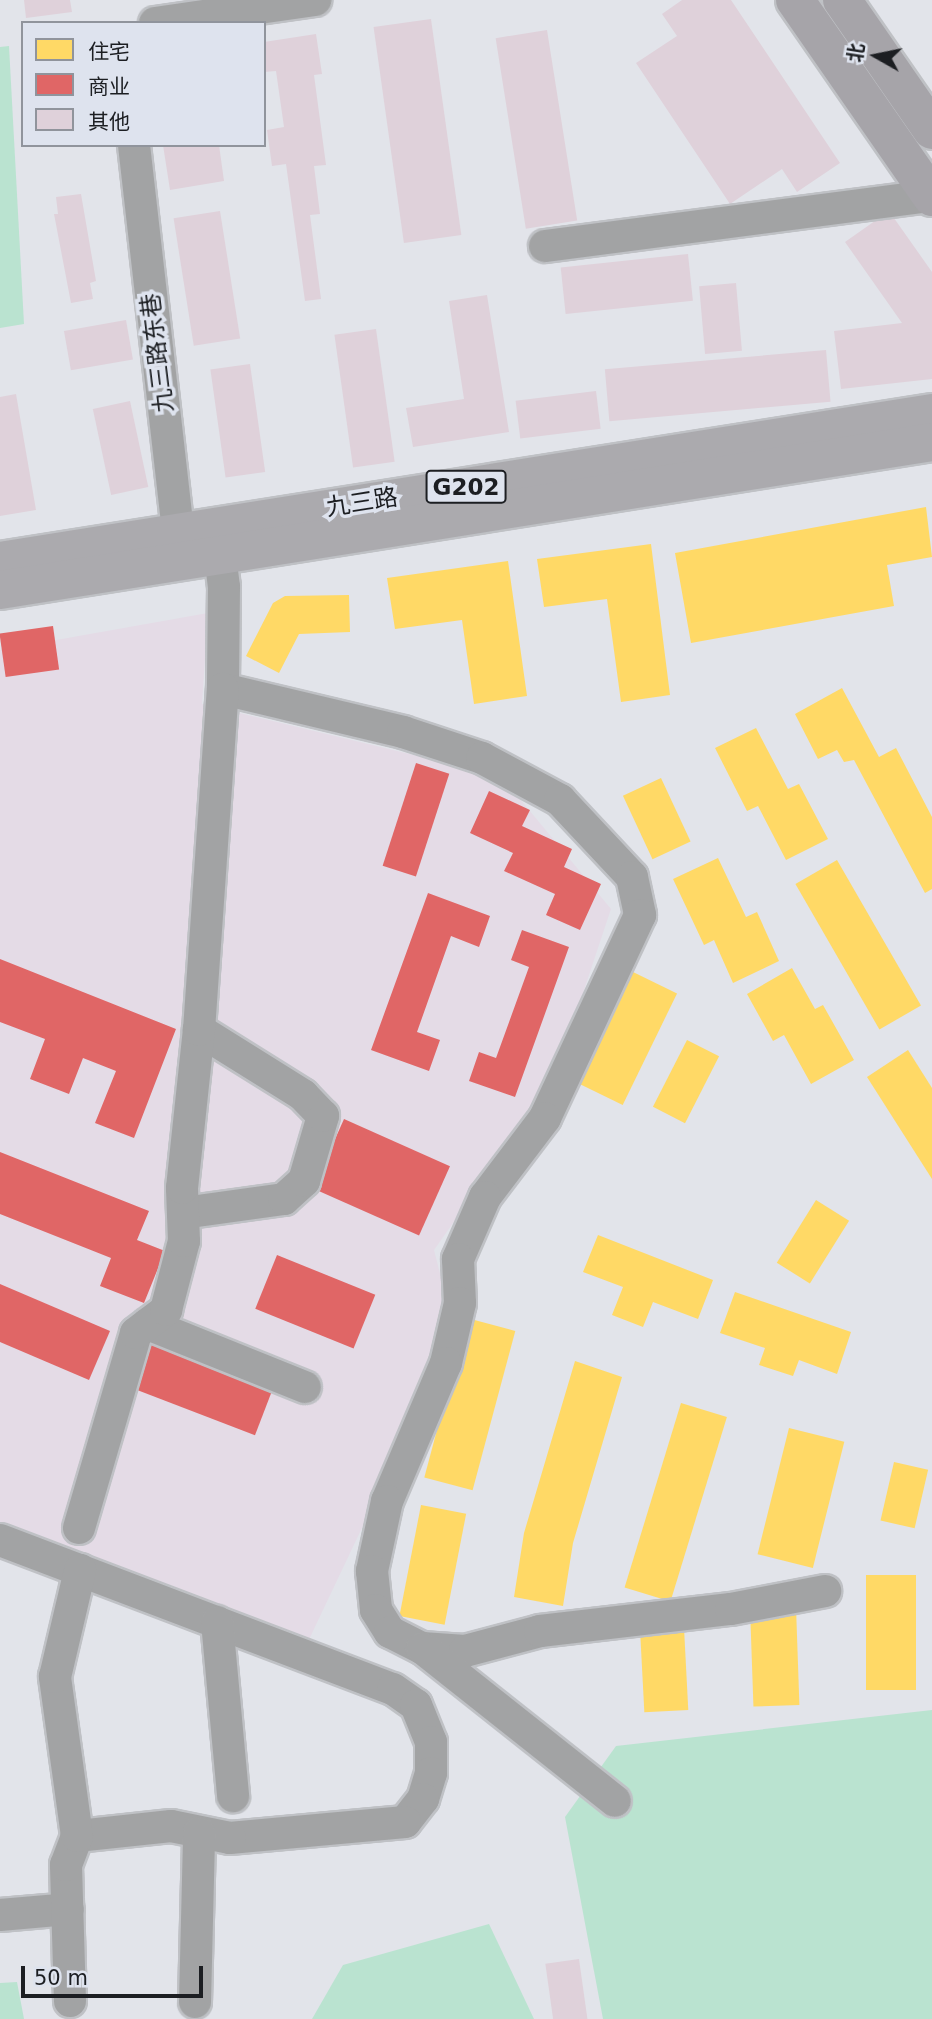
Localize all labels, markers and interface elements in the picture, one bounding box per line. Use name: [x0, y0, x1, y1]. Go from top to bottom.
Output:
legend: [21, 21, 266, 147]
north arrow: [841, 21, 911, 91]
text: 住宅: [88, 40, 130, 64]
text: 北: [843, 42, 868, 64]
text: 商业: [88, 75, 130, 99]
text: 其他: [88, 110, 130, 134]
street label: 九三路东巷: [136, 292, 180, 414]
road number: G202: [424, 467, 508, 506]
street label: 九三路: [324, 483, 400, 523]
scale bar: [24, 1952, 206, 1996]
text: 50 m: [34, 1966, 88, 1990]

